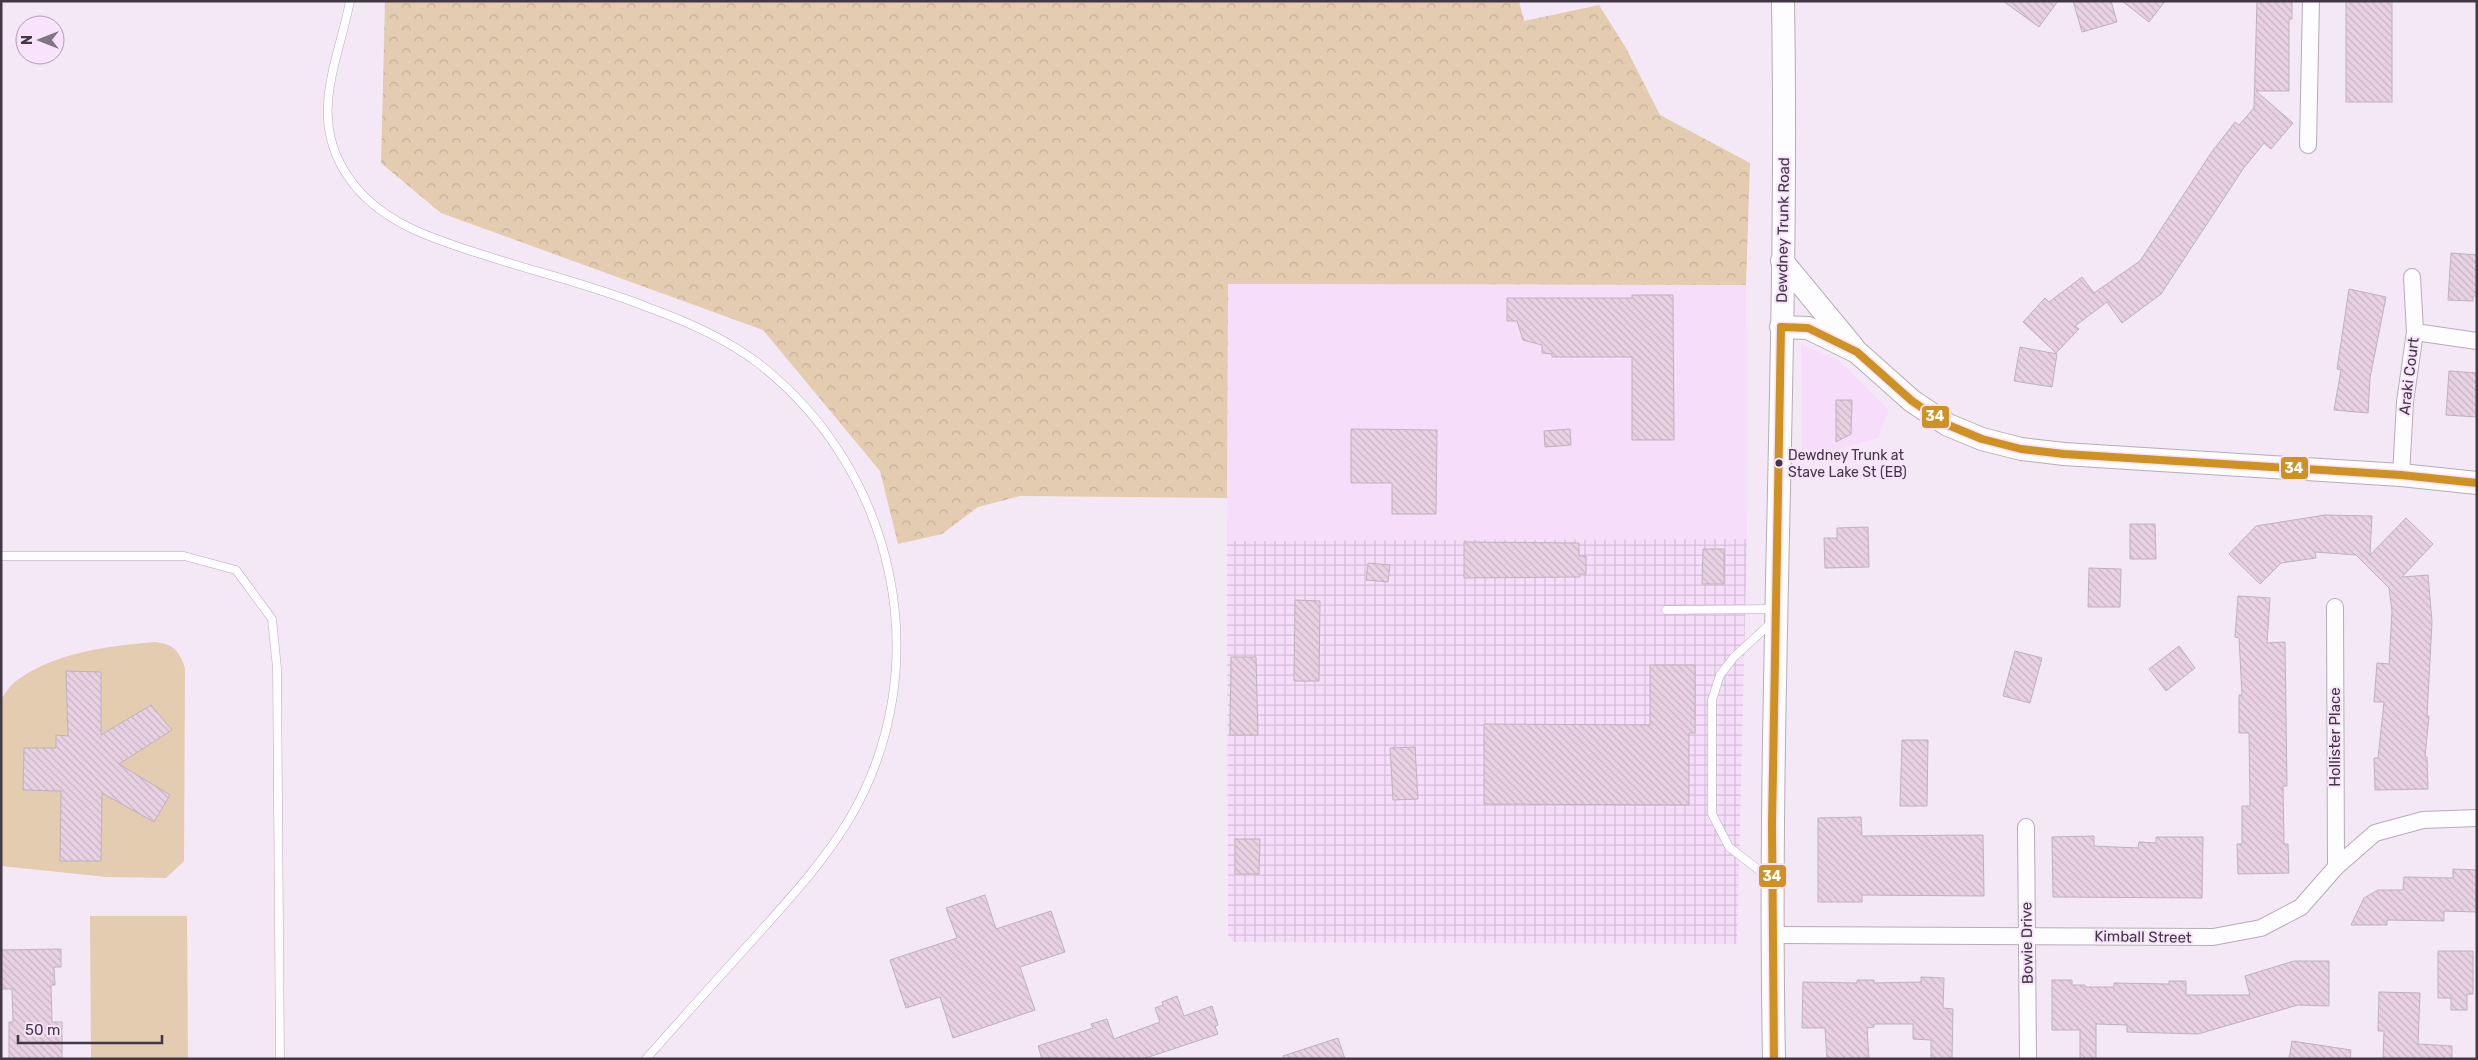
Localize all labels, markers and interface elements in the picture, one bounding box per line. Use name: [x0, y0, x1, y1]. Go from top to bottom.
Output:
north arrow: [15, 15, 65, 65]
text: N: [19, 35, 36, 45]
street label: Dewdney Trunk Road: [1773, 157, 1793, 303]
street label: Araki Court: [2395, 336, 2423, 416]
line badge: 34: [1921, 405, 1950, 429]
text: 34: [1926, 408, 1945, 425]
place label: Dewdney Trunk at Stave Lake St (EB): [1788, 447, 1907, 481]
line badge: 34: [2280, 456, 2309, 480]
marker: Dewdney Trunk at Stave Lake St (EB): [1774, 458, 1784, 468]
text: 34: [2285, 460, 2304, 477]
street label: Hollister Place: [2326, 687, 2344, 787]
line badge: 34: [1758, 864, 1787, 888]
text: 34: [1763, 868, 1782, 885]
street label: Bowie Drive: [2017, 902, 2037, 984]
street label: Kimball Street: [2094, 927, 2192, 947]
scale bar: [18, 1012, 161, 1044]
text: 50 m: [25, 1021, 60, 1039]

